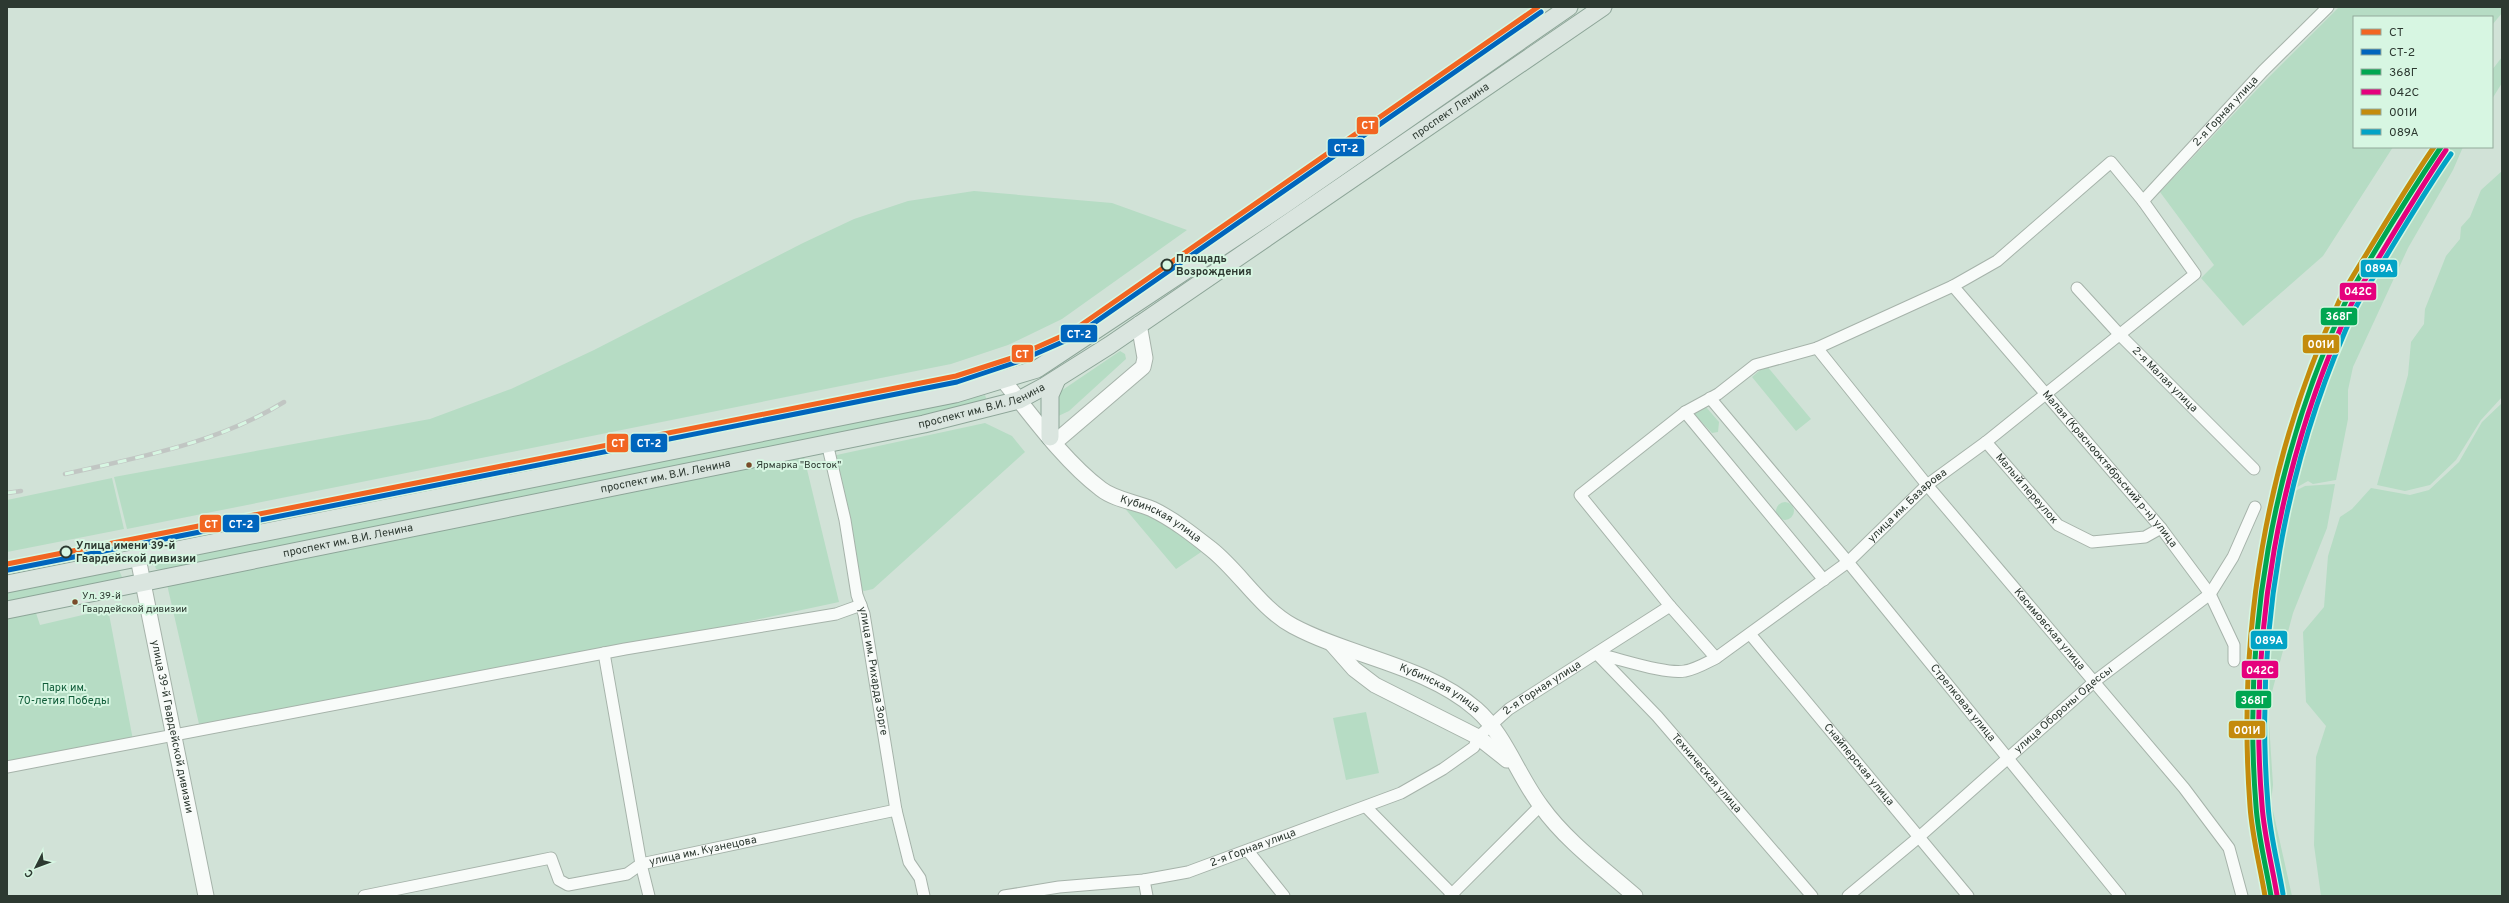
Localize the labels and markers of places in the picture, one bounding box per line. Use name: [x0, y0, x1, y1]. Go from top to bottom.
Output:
place label: Площадь Возрождения: [1176, 252, 1251, 279]
marker: Площадь Возрождения: [1160, 258, 1174, 272]
place label: Ярмарка "Восток": [756, 459, 841, 472]
marker: Ярмарка "Восток": [744, 460, 754, 470]
place label: Улица имени 39-й Гвардейской дивизии: [76, 539, 196, 566]
marker: Улица имени 39-й Гвардейской дивизии: [59, 545, 73, 559]
place label: Ул. 39-й Гвардейской дивизии: [82, 590, 187, 616]
marker: Ул. 39-й Гвардейской дивизии: [70, 597, 80, 607]

